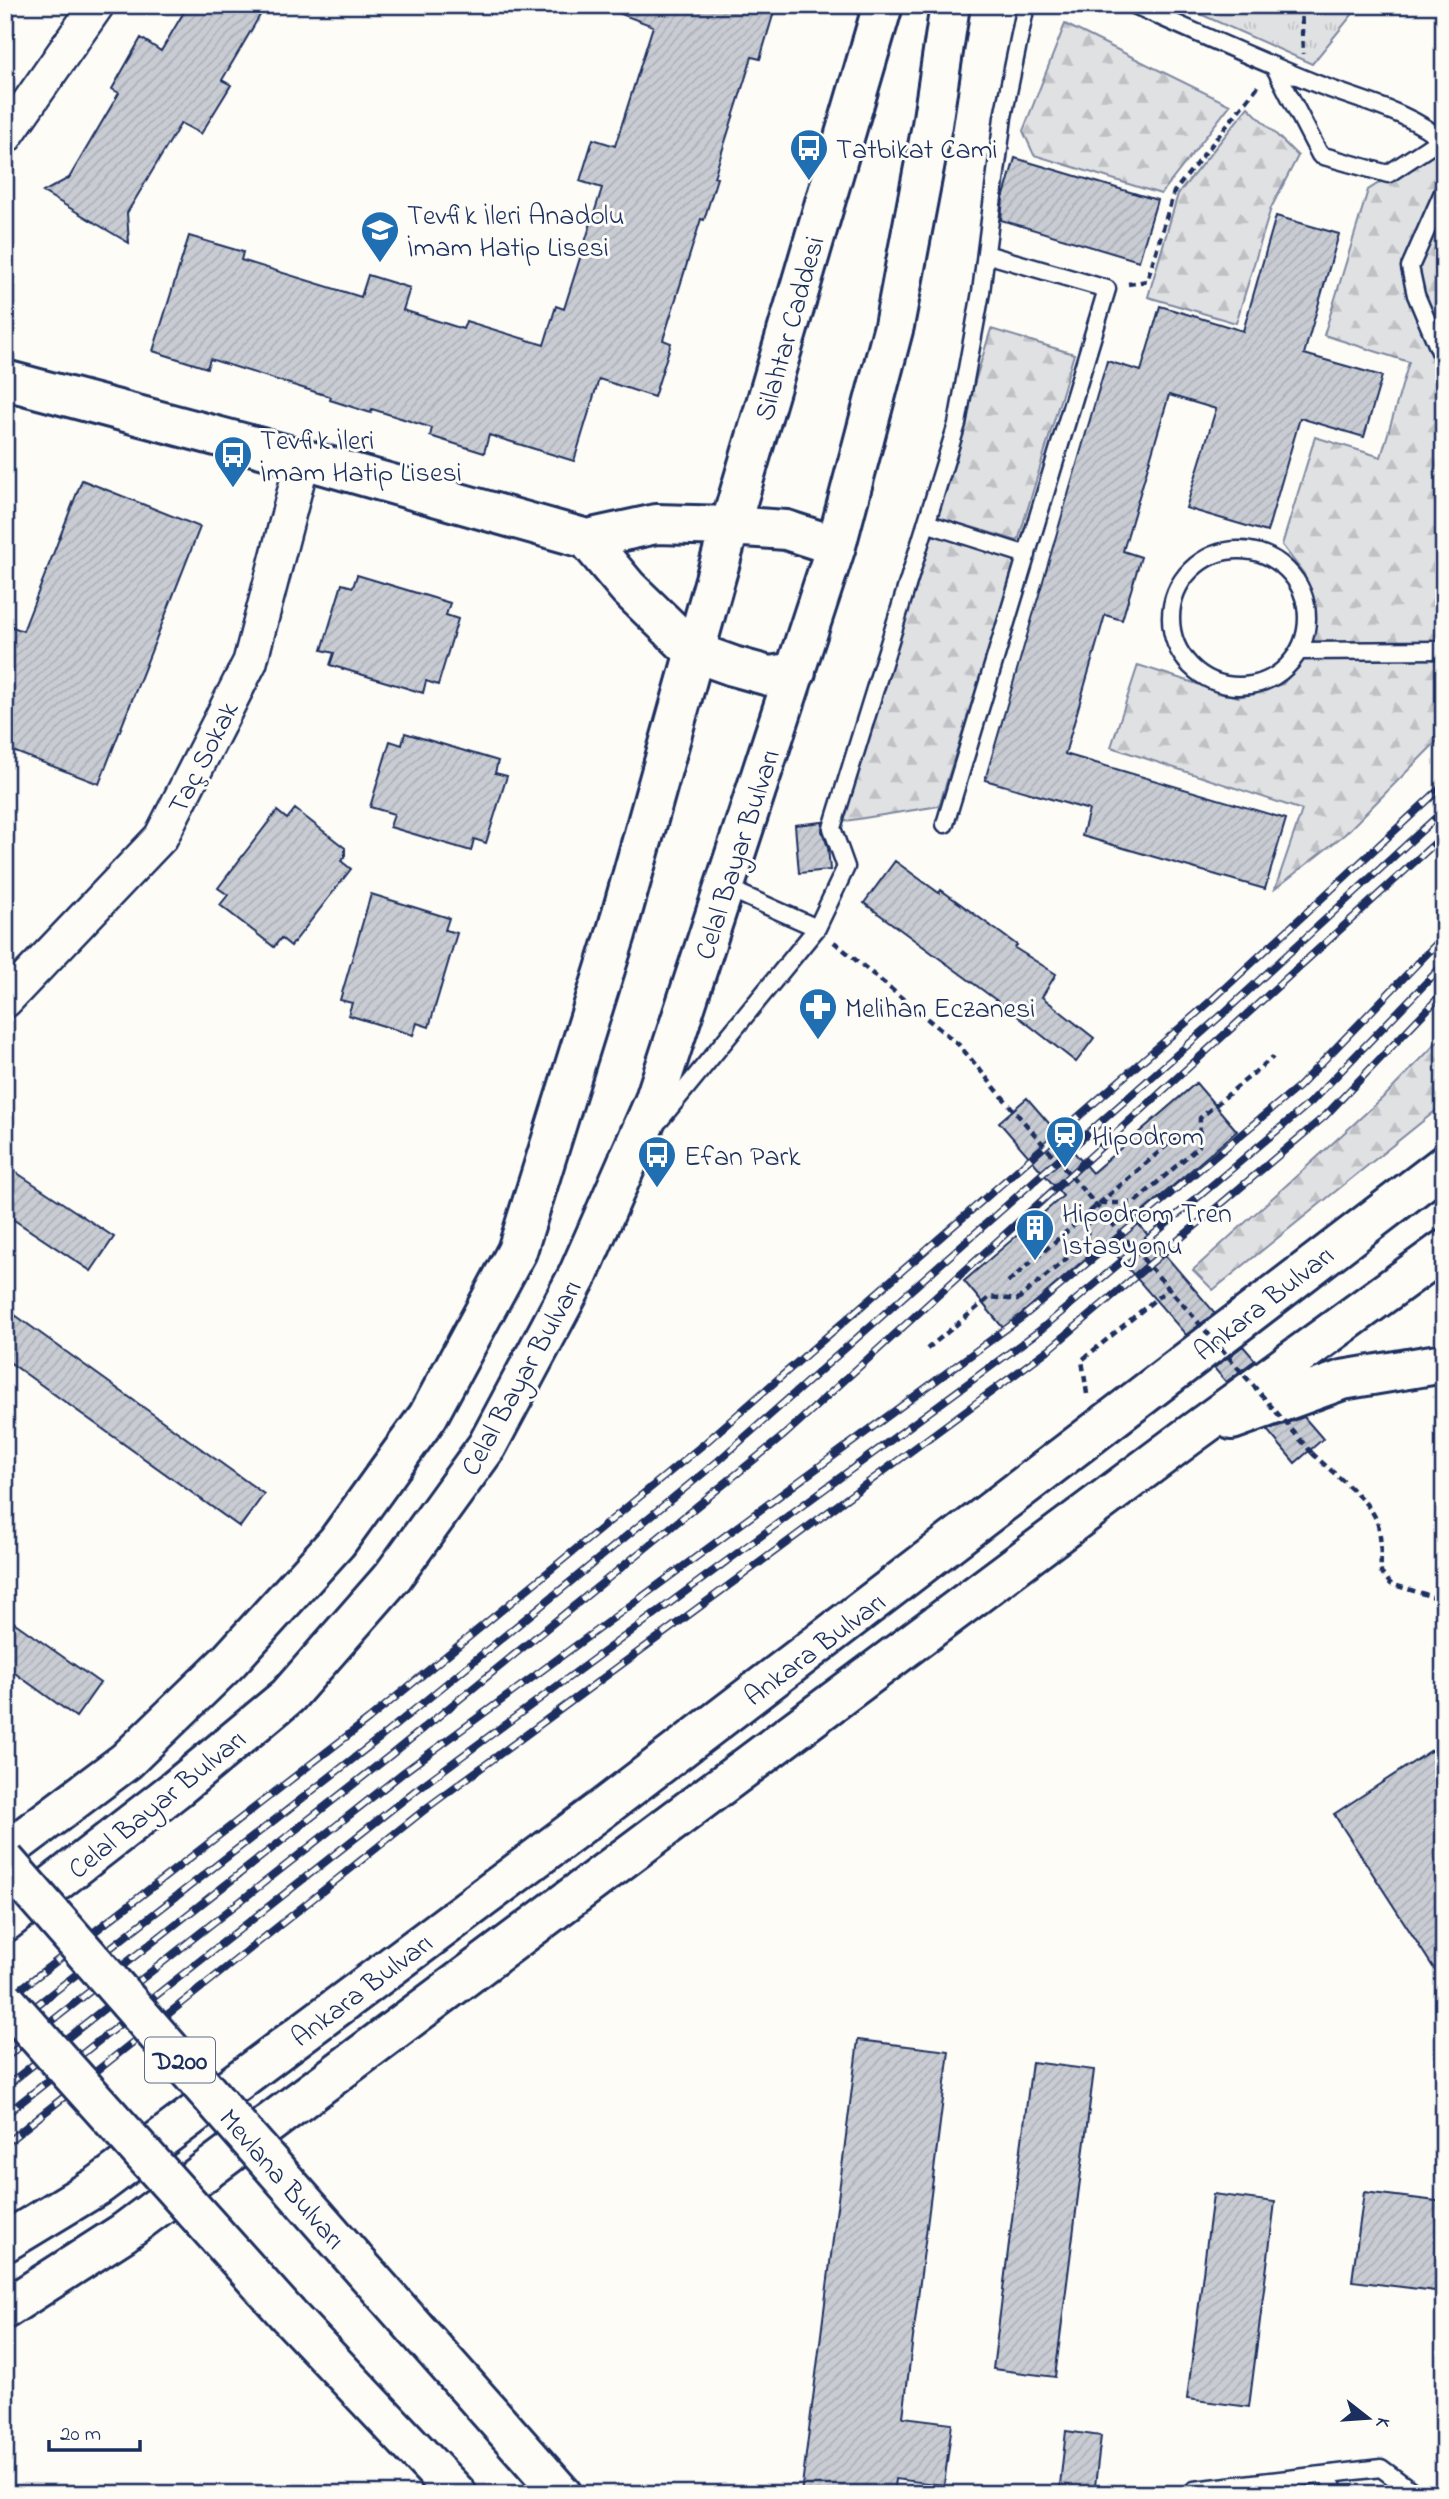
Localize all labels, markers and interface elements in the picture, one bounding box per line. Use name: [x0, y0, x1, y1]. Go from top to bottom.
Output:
bus stop icon: Tatbikat Cami: [788, 127, 830, 182]
place label: Tatbikat Cami: [836, 131, 997, 172]
place label: Tevfik İleri Anadolu İmam Hatip Lisesi: [407, 197, 625, 270]
school or university icon: Tevfik İleri Anadolu İmam Hatip Lisesi: [359, 209, 401, 264]
street label: Silahtar Caddesi: [745, 232, 837, 426]
place label: Tevfik İleri İmam Hatip Lisesi: [260, 422, 462, 495]
bus stop icon: Tevfik İleri İmam Hatip Lisesi: [212, 434, 254, 489]
street label: Taç Sokak: [159, 694, 251, 822]
street label: Celal Bayar Bulvarı: [686, 745, 793, 966]
pharmacy icon: Melihan Eczanesi: [797, 986, 839, 1041]
place label: Melihan Eczanesi: [845, 990, 1035, 1031]
station icon: Hipodrom: [1044, 1114, 1086, 1169]
place label: Hipodrom: [1092, 1118, 1204, 1159]
bus stop icon: Efan Park: [636, 1134, 678, 1189]
place label: Efan Park: [684, 1138, 801, 1179]
place label: Hipodrom Tren İstasyonu: [1062, 1195, 1232, 1268]
building icon: Hipodrom Tren İstasyonu: [1014, 1207, 1056, 1262]
street label: Ankara Bulvarı: [1186, 1237, 1344, 1373]
street label: Celal Bayar Bulvarı: [452, 1273, 594, 1484]
street label: Ankara Bulvarı: [737, 1584, 896, 1718]
street label: Celal Bayar Bulvarı: [60, 1721, 256, 1891]
street label: Ankara Bulvarı: [284, 1925, 443, 2059]
road number: D200: [145, 2038, 215, 2082]
street label: Mevlana Bulvarı: [207, 2101, 353, 2260]
north arrow: [1334, 2384, 1404, 2454]
scale bar: [49, 2408, 140, 2452]
text: K: [1367, 2414, 1396, 2431]
text: 20 m: [60, 2420, 101, 2450]

